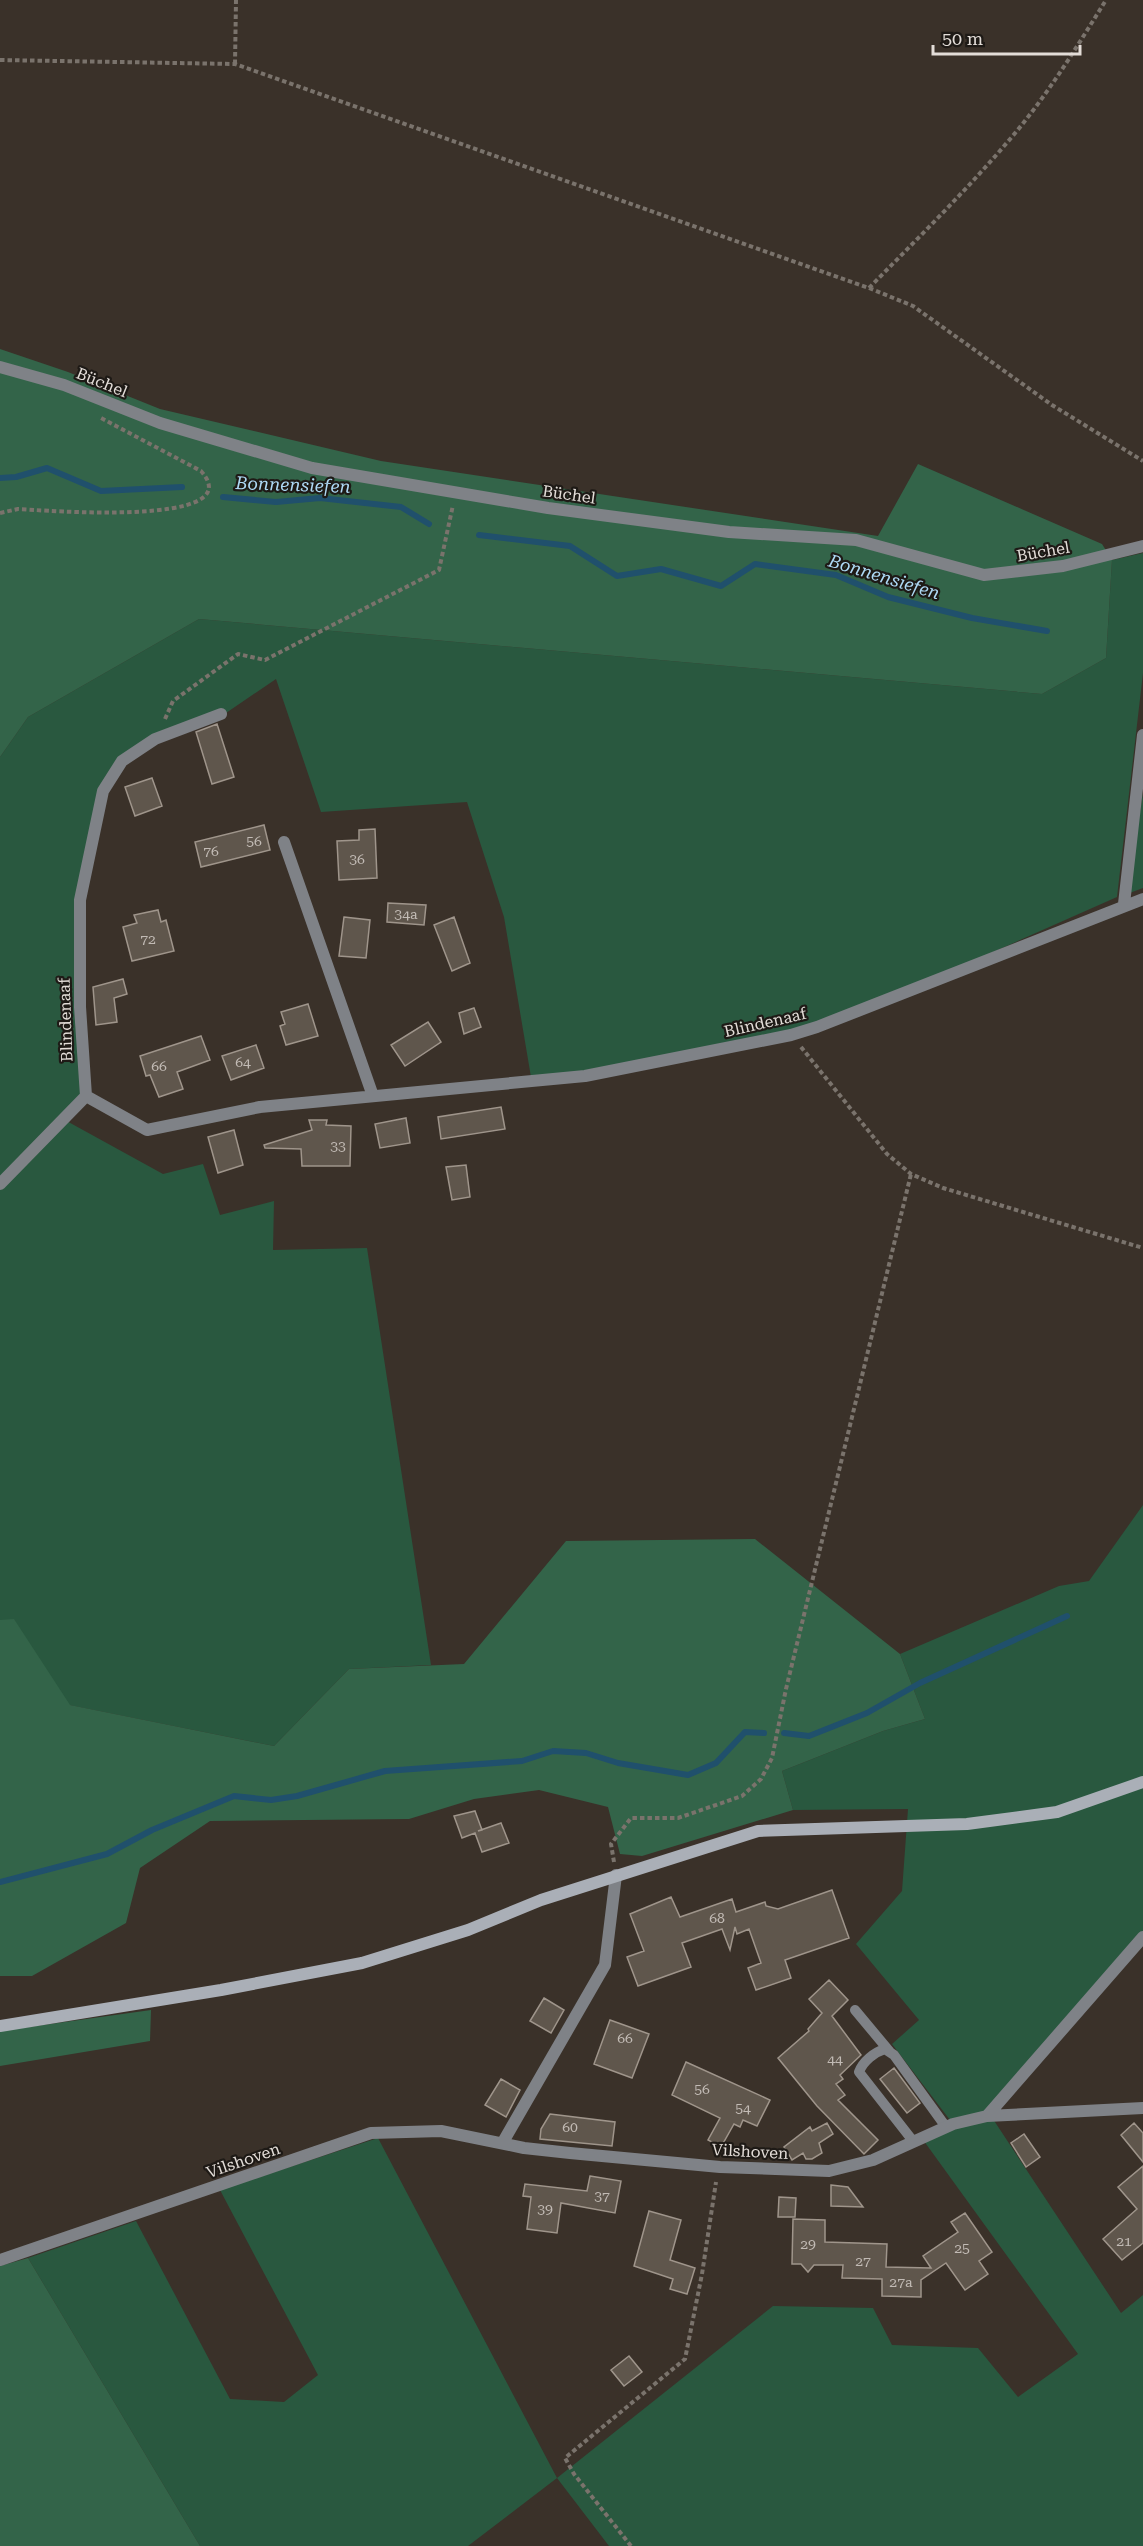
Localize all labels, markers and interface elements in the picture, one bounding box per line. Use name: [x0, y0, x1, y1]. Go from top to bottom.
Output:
scale bar: [933, 18, 1080, 56]
text: 50 m: [942, 28, 983, 49]
street label: Büchel: [74, 364, 130, 401]
water label: Bonnensiefen: [234, 472, 351, 497]
street label: Büchel: [541, 481, 597, 508]
street label: Büchel: [1015, 537, 1071, 565]
water label: Bonnensiefen: [825, 549, 942, 603]
house number: 56: [246, 833, 262, 849]
house number: 76: [203, 843, 219, 859]
house number: 36: [349, 851, 365, 867]
house number: 34a: [394, 906, 418, 922]
house number: 72: [140, 931, 156, 947]
street label: Blindenaaf: [55, 977, 76, 1062]
street label: Blindenaaf: [722, 1004, 809, 1041]
house number: 64: [235, 1054, 251, 1070]
house number: 66: [151, 1058, 167, 1074]
house number: 33: [330, 1138, 346, 1154]
house number: 68: [709, 1910, 725, 1926]
house number: 66: [617, 2030, 633, 2046]
house number: 44: [827, 2051, 843, 2067]
house number: 56: [694, 2081, 710, 2097]
house number: 54: [735, 2100, 751, 2116]
house number: 60: [562, 2119, 578, 2135]
street label: Vilshoven: [204, 2139, 283, 2182]
street label: Vilshoven: [711, 2140, 789, 2163]
house number: 37: [594, 2188, 610, 2204]
house number: 39: [537, 2201, 553, 2217]
house number: 21: [1116, 2233, 1132, 2249]
house number: 29: [800, 2236, 816, 2252]
house number: 25: [954, 2240, 970, 2256]
house number: 27: [855, 2253, 871, 2269]
house number: 27a: [889, 2274, 913, 2290]

